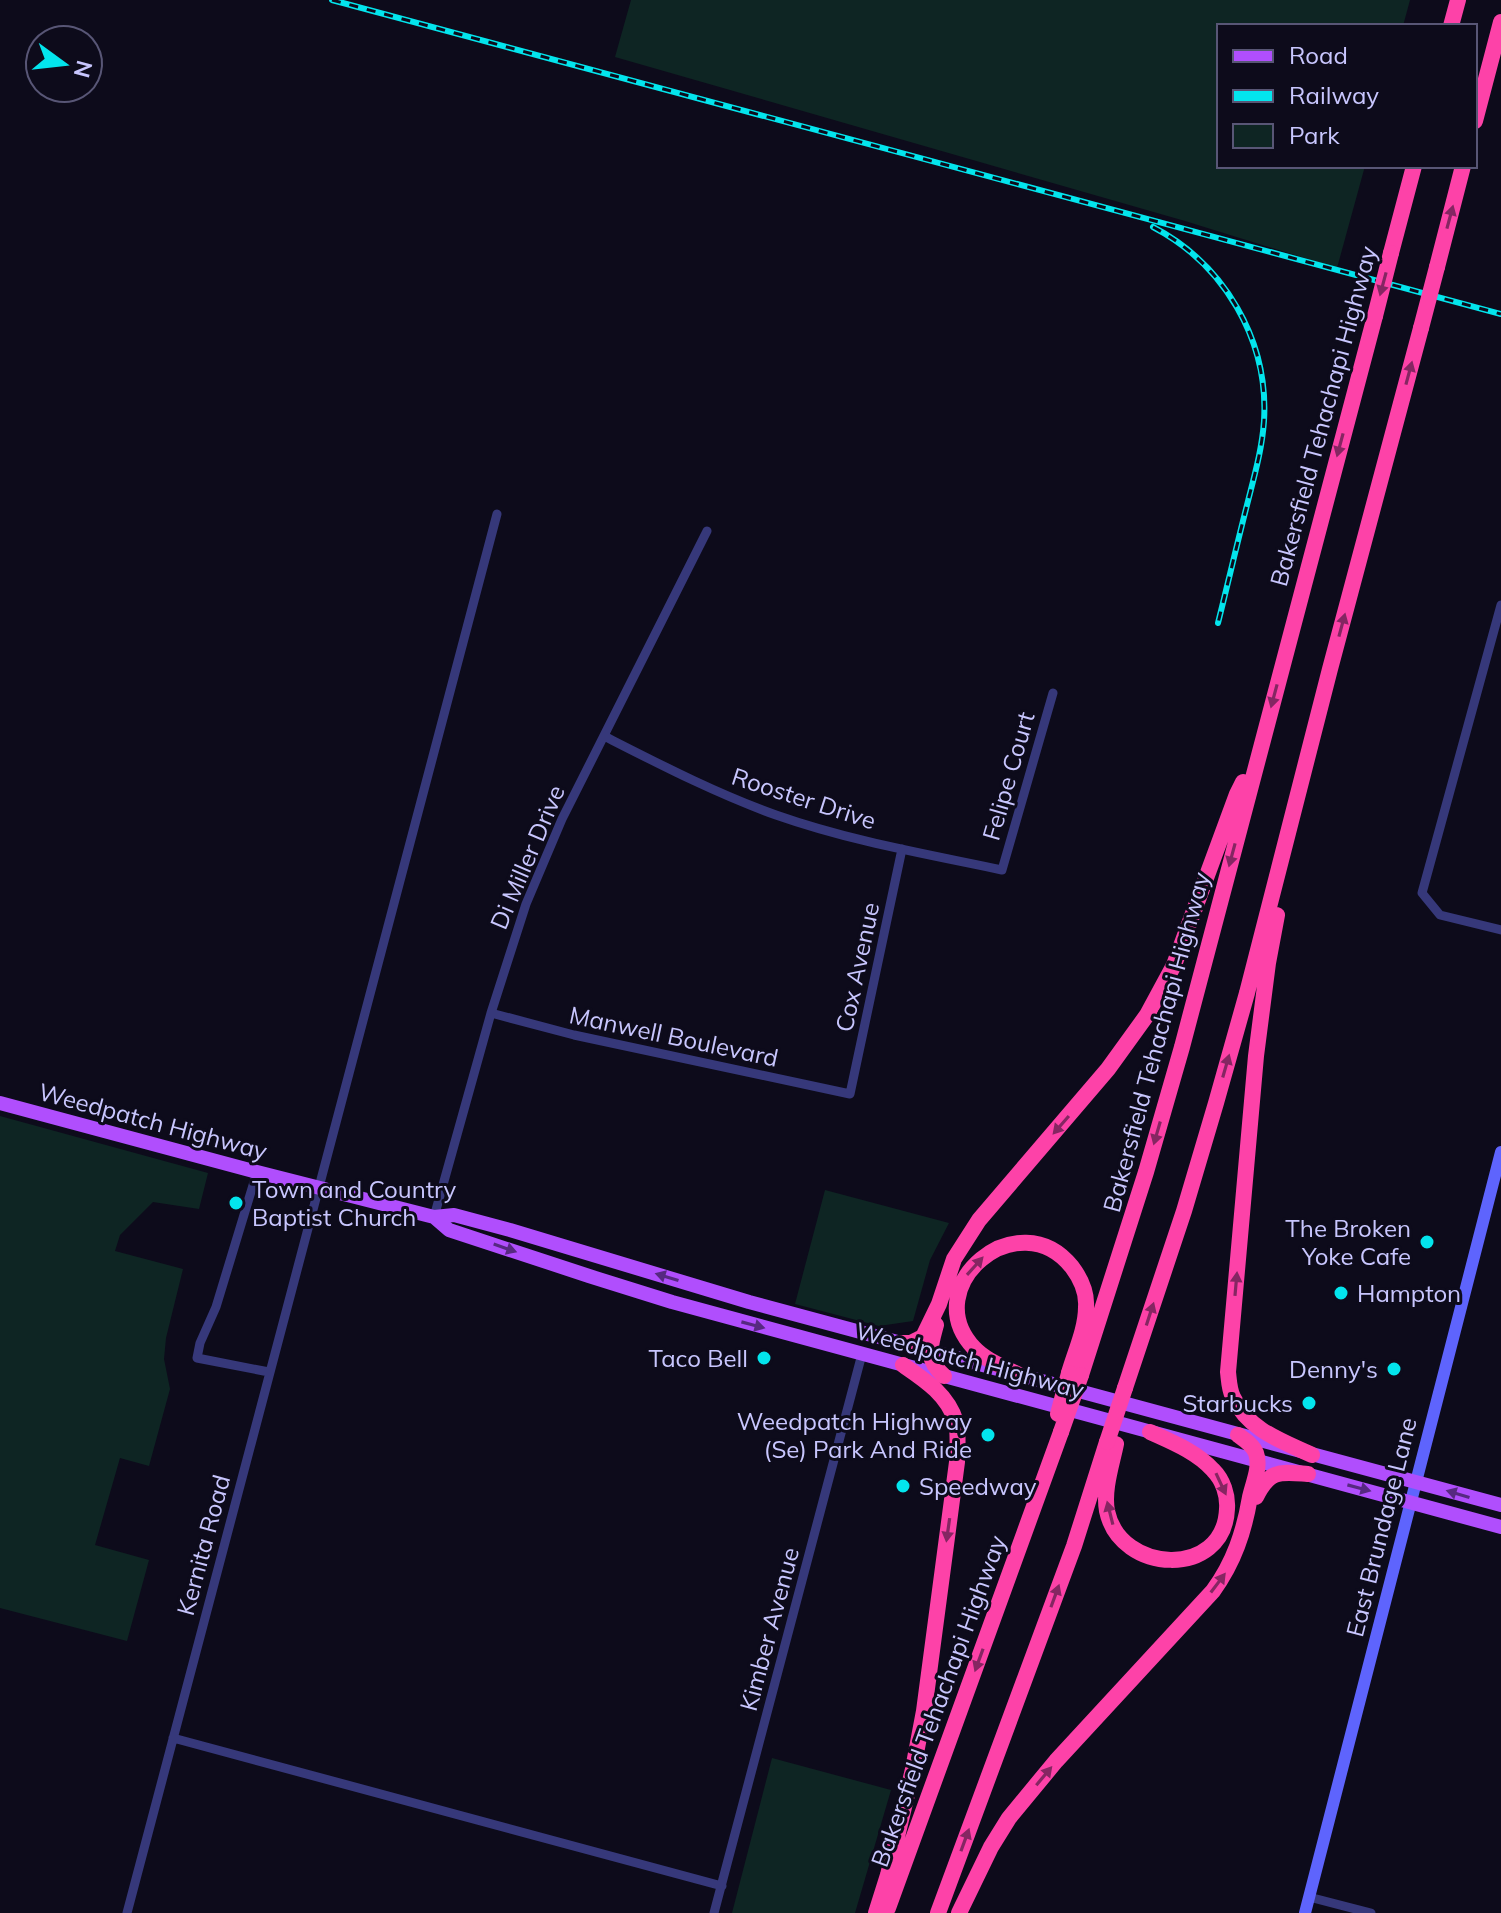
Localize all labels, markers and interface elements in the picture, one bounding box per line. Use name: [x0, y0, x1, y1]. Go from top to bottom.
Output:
north arrow: [24, 24, 104, 104]
legend: [1217, 24, 1477, 168]
text: Road: [1289, 40, 1348, 70]
text: N: [68, 58, 99, 81]
text: Railway: [1289, 80, 1379, 110]
text: Park: [1289, 120, 1340, 150]
one-way arrow: [1445, 204, 1457, 229]
street label: Bakersfield Tehachapi Highway: [1263, 243, 1383, 589]
one-way arrow: [1376, 273, 1389, 297]
one-way arrow: [1403, 361, 1415, 386]
one-way arrow: [1334, 433, 1346, 458]
one-way arrow: [1336, 612, 1348, 637]
one-way arrow: [1267, 684, 1279, 709]
street label: Felipe Court: [975, 708, 1041, 844]
street label: Rooster Drive: [728, 761, 880, 835]
street label: Di Miller Drive: [483, 780, 571, 934]
one-way arrow: [1225, 844, 1238, 868]
street label: Bakersfield Tehachapi Highway: [1096, 869, 1216, 1215]
street label: Cox Avenue: [829, 899, 885, 1035]
street label: Manwell Boulevard: [567, 999, 781, 1073]
one-way arrow: [1221, 1053, 1233, 1078]
street label: Weedpatch Highway: [36, 1076, 271, 1166]
one-way arrow: [1053, 1114, 1070, 1134]
one-way arrow: [1151, 1121, 1163, 1146]
place label: Town and Country Baptist Church: [252, 1174, 457, 1232]
marker: Town and Country Baptist Church: [227, 1194, 245, 1212]
place label: The Broken Yoke Cafe: [1285, 1213, 1411, 1271]
marker: The Broken Yoke Cafe: [1418, 1233, 1436, 1251]
one-way arrow: [493, 1243, 517, 1255]
one-way arrow: [966, 1256, 984, 1276]
one-way arrow: [654, 1270, 678, 1283]
one-way arrow: [1229, 1271, 1242, 1296]
place label: Hampton: [1357, 1278, 1461, 1308]
marker: Hampton: [1332, 1284, 1350, 1302]
one-way arrow: [1144, 1302, 1156, 1326]
street label: Weedpatch Highway: [853, 1315, 1088, 1405]
one-way arrow: [741, 1319, 766, 1331]
place label: Taco Bell: [649, 1343, 748, 1373]
marker: Taco Bell: [755, 1349, 773, 1367]
place label: Denny's: [1289, 1354, 1378, 1384]
marker: Denny's: [1385, 1360, 1403, 1378]
place label: Starbucks: [1182, 1388, 1293, 1418]
marker: Starbucks: [1300, 1394, 1318, 1412]
place label: Weedpatch Highway (Se) Park And Ride: [737, 1406, 972, 1464]
street label: East Brundage Lane: [1339, 1414, 1423, 1640]
marker: Weedpatch Highway (Se) Park And Ride: [979, 1426, 997, 1444]
street label: Kernita Road: [170, 1471, 236, 1619]
place label: Speedway: [919, 1471, 1037, 1501]
one-way arrow: [1214, 1472, 1227, 1495]
marker: Speedway: [894, 1477, 912, 1495]
one-way arrow: [1347, 1482, 1372, 1494]
one-way arrow: [1446, 1487, 1470, 1500]
one-way arrow: [1104, 1501, 1116, 1526]
one-way arrow: [941, 1518, 954, 1543]
street label: Bakersfield Tehachapi Highway: [864, 1531, 1012, 1871]
street label: Kimber Avenue: [733, 1544, 805, 1714]
one-way arrow: [1210, 1573, 1225, 1594]
one-way arrow: [1049, 1584, 1062, 1608]
one-way arrow: [972, 1648, 985, 1672]
one-way arrow: [1035, 1766, 1052, 1786]
one-way arrow: [959, 1828, 972, 1852]

